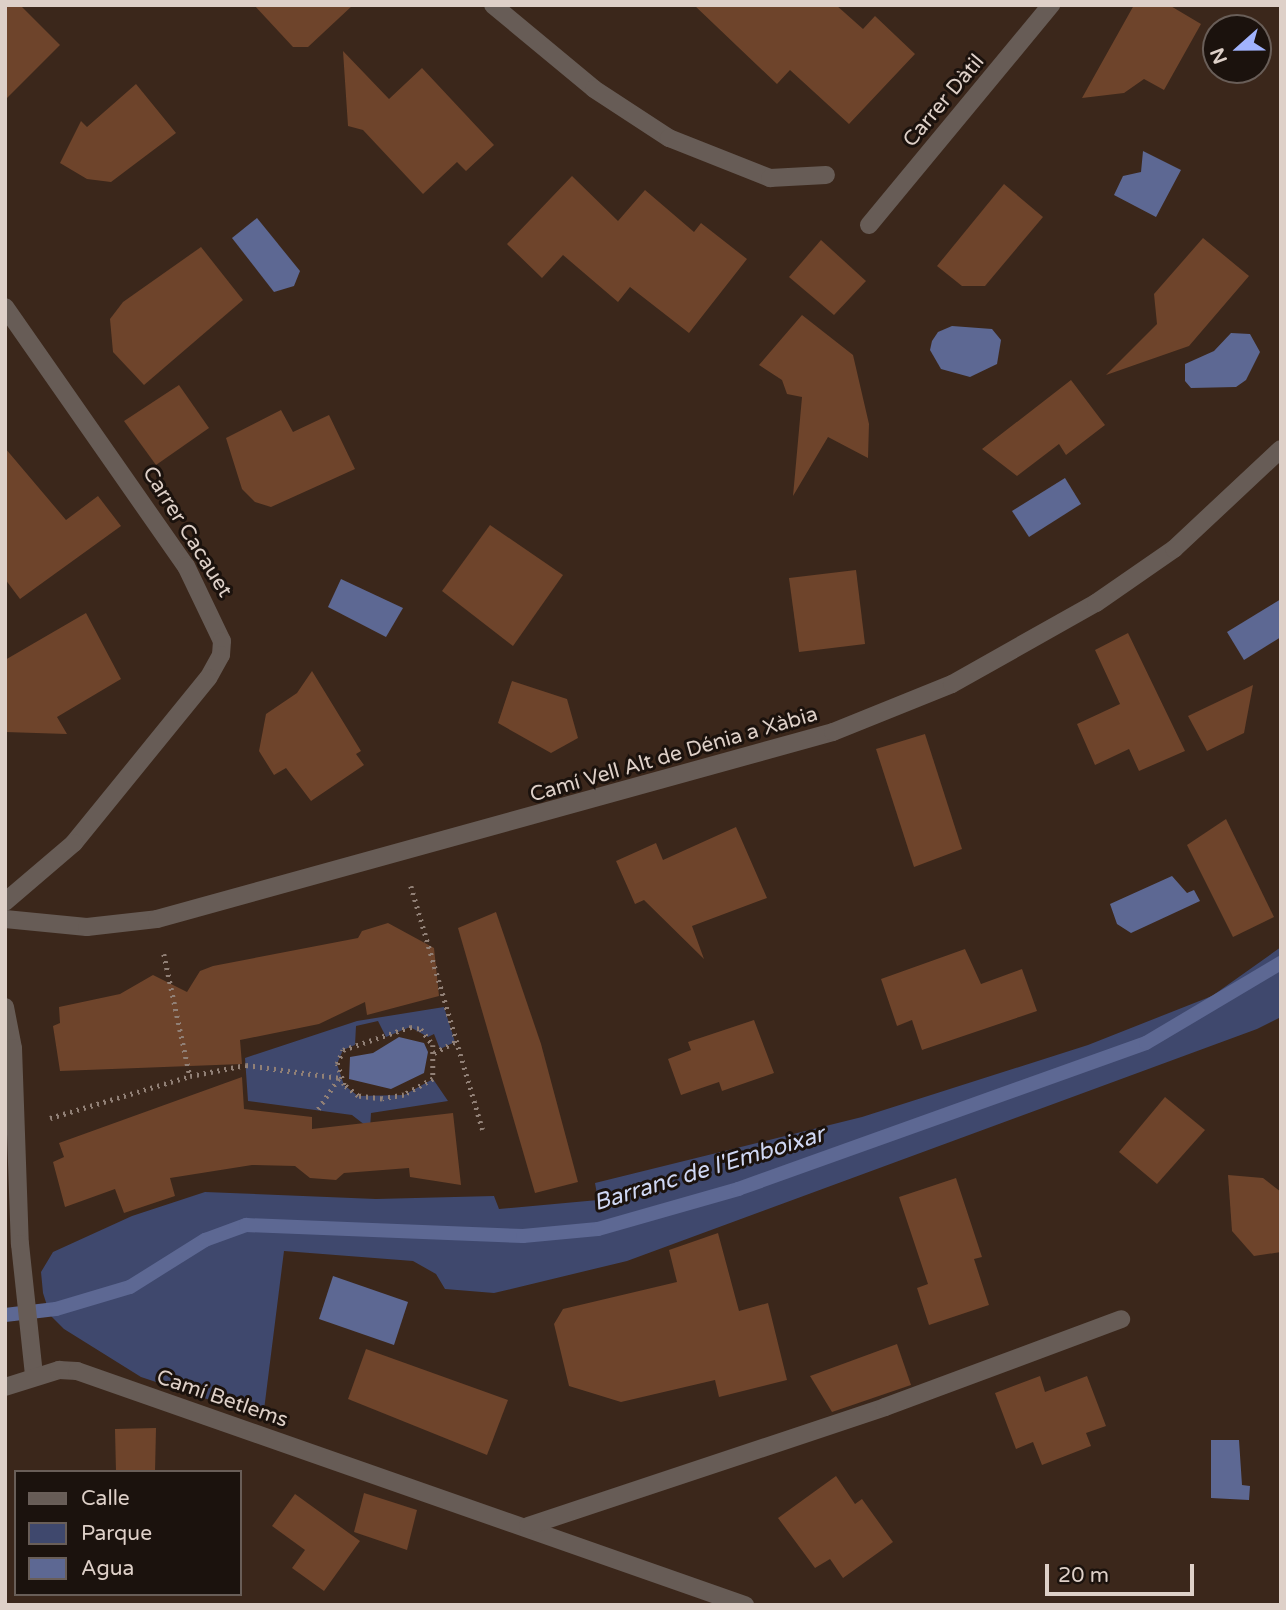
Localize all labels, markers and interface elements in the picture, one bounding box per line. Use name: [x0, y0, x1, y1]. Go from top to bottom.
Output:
north arrow: [1202, 14, 1272, 84]
text: N: [1206, 45, 1232, 67]
street label: Carrer Dàtil: [898, 50, 990, 152]
street label: Carrer Cacauet: [137, 462, 237, 602]
street label: Camí Vell Alt de Dénia a Xàbia: [527, 702, 821, 808]
water label: Barranc de l'Emboixar: [590, 1121, 828, 1217]
street label: Camí Betlems: [153, 1365, 291, 1433]
legend: [14, 1470, 242, 1596]
text: Calle: [81, 1486, 130, 1511]
text: Parque: [81, 1521, 152, 1546]
scale bar: [1048, 1550, 1197, 1594]
text: Agua: [81, 1556, 134, 1581]
text: 20 m: [1058, 1563, 1109, 1588]

